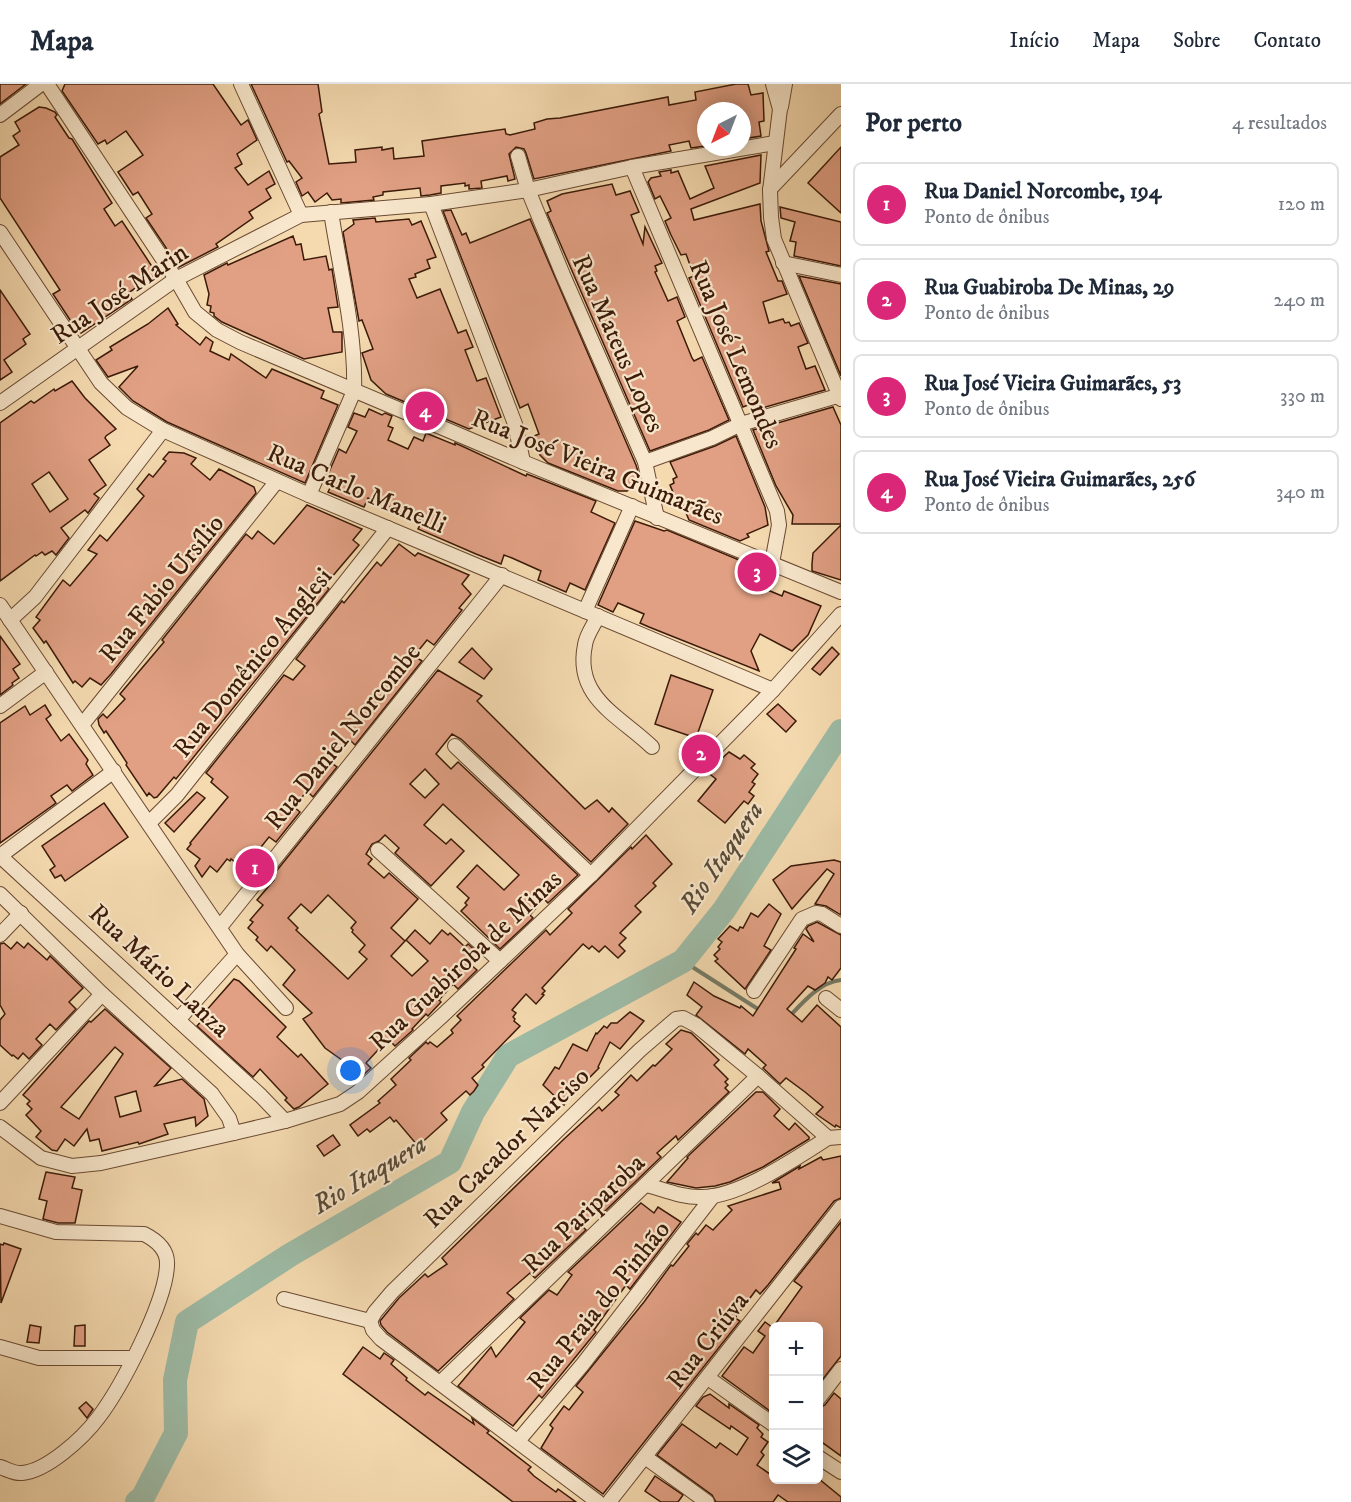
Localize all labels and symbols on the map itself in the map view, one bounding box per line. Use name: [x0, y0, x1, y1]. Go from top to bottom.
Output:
north arrow: [697, 102, 751, 156]
street label: Rua José Marin: [45, 236, 195, 352]
street label: Rua Mateus Lopes: [564, 250, 672, 438]
street label: Rua José Lemondes: [681, 255, 790, 454]
pin: 4: [406, 388, 444, 434]
street label: Rua José Vieira Guimarães: [467, 402, 728, 533]
street label: Rua Carlo Manelli: [262, 437, 451, 542]
street label: Rua Fabio Ursílio: [92, 508, 232, 670]
pin: 3: [738, 550, 777, 594]
street label: Rua Domênico Anglesi: [166, 561, 340, 765]
street label: Rua Daniel Norcombe: [258, 637, 429, 837]
pin: 2: [682, 732, 720, 776]
water label: Rio Itaquera: [671, 795, 772, 921]
pin: 1: [236, 846, 274, 890]
street label: Rua Guabiroba de Minas: [363, 863, 569, 1059]
street label: Rua Mário Lanza: [81, 897, 237, 1045]
your location: [336, 1056, 365, 1085]
street label: Rua Cacador Narciso: [417, 1060, 597, 1236]
water label: Rio Itaquera: [305, 1127, 433, 1223]
street label: Rua Pariparoba: [516, 1147, 653, 1281]
street label: Rua Praia do Pinhão: [520, 1214, 678, 1398]
street label: Rua Criúva: [660, 1285, 757, 1396]

